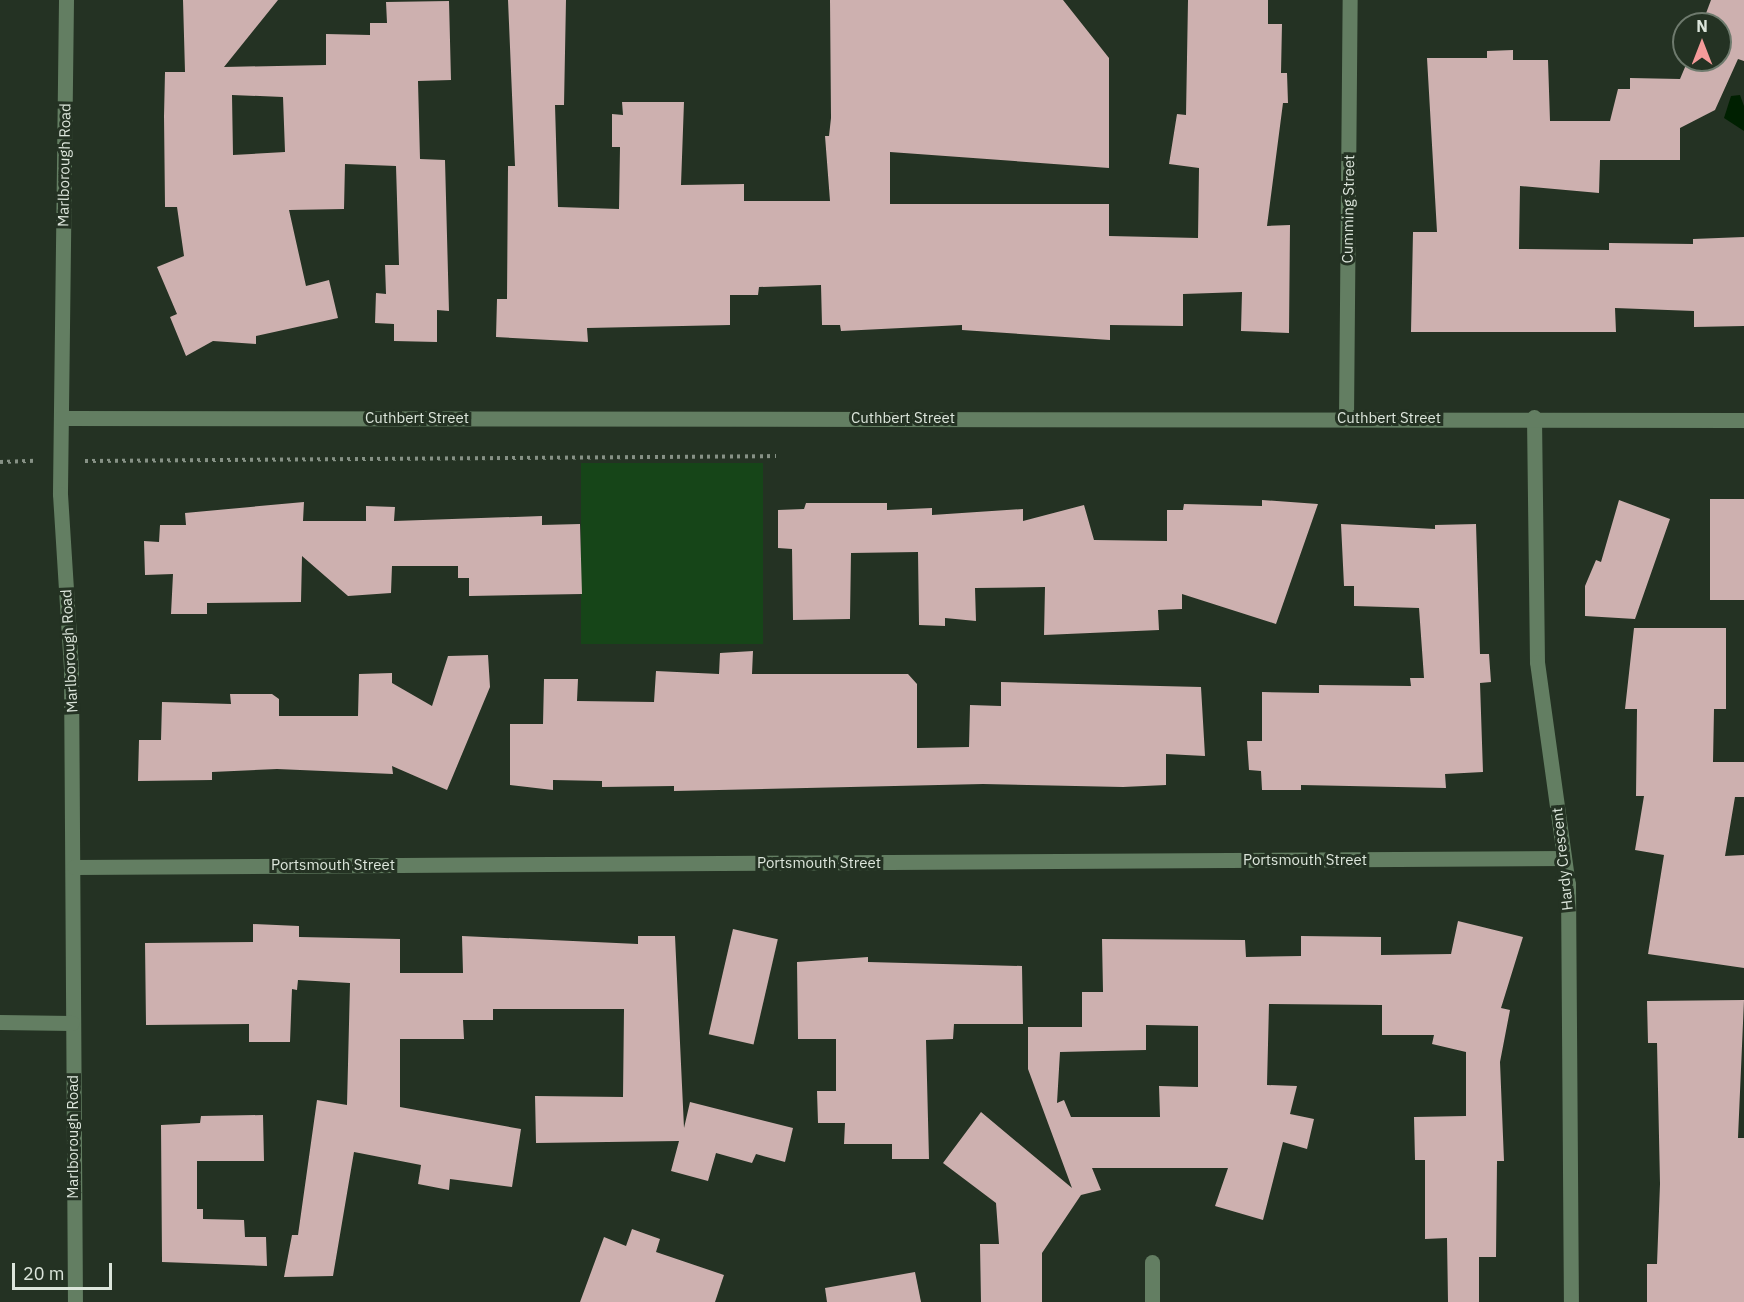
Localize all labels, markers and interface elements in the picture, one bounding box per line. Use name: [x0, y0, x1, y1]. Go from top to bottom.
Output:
north arrow: [1672, 12, 1732, 72]
text: N: [1696, 16, 1708, 36]
street label: Marlborough Road: [54, 103, 74, 227]
street label: Cumming Street: [1338, 154, 1358, 264]
street label: Cuthbert Street: [365, 409, 469, 427]
street label: Cuthbert Street: [851, 409, 955, 427]
street label: Cuthbert Street: [1337, 409, 1441, 427]
street label: Marlborough Road: [57, 589, 81, 713]
street label: Hardy Crescent: [1548, 807, 1576, 911]
street label: Portsmouth Street: [1243, 851, 1367, 869]
street label: Portsmouth Street: [757, 854, 881, 872]
street label: Portsmouth Street: [271, 856, 395, 874]
street label: Marlborough Road: [64, 1075, 82, 1199]
scale bar: [15, 1251, 116, 1289]
text: 20 m: [23, 1262, 65, 1285]

